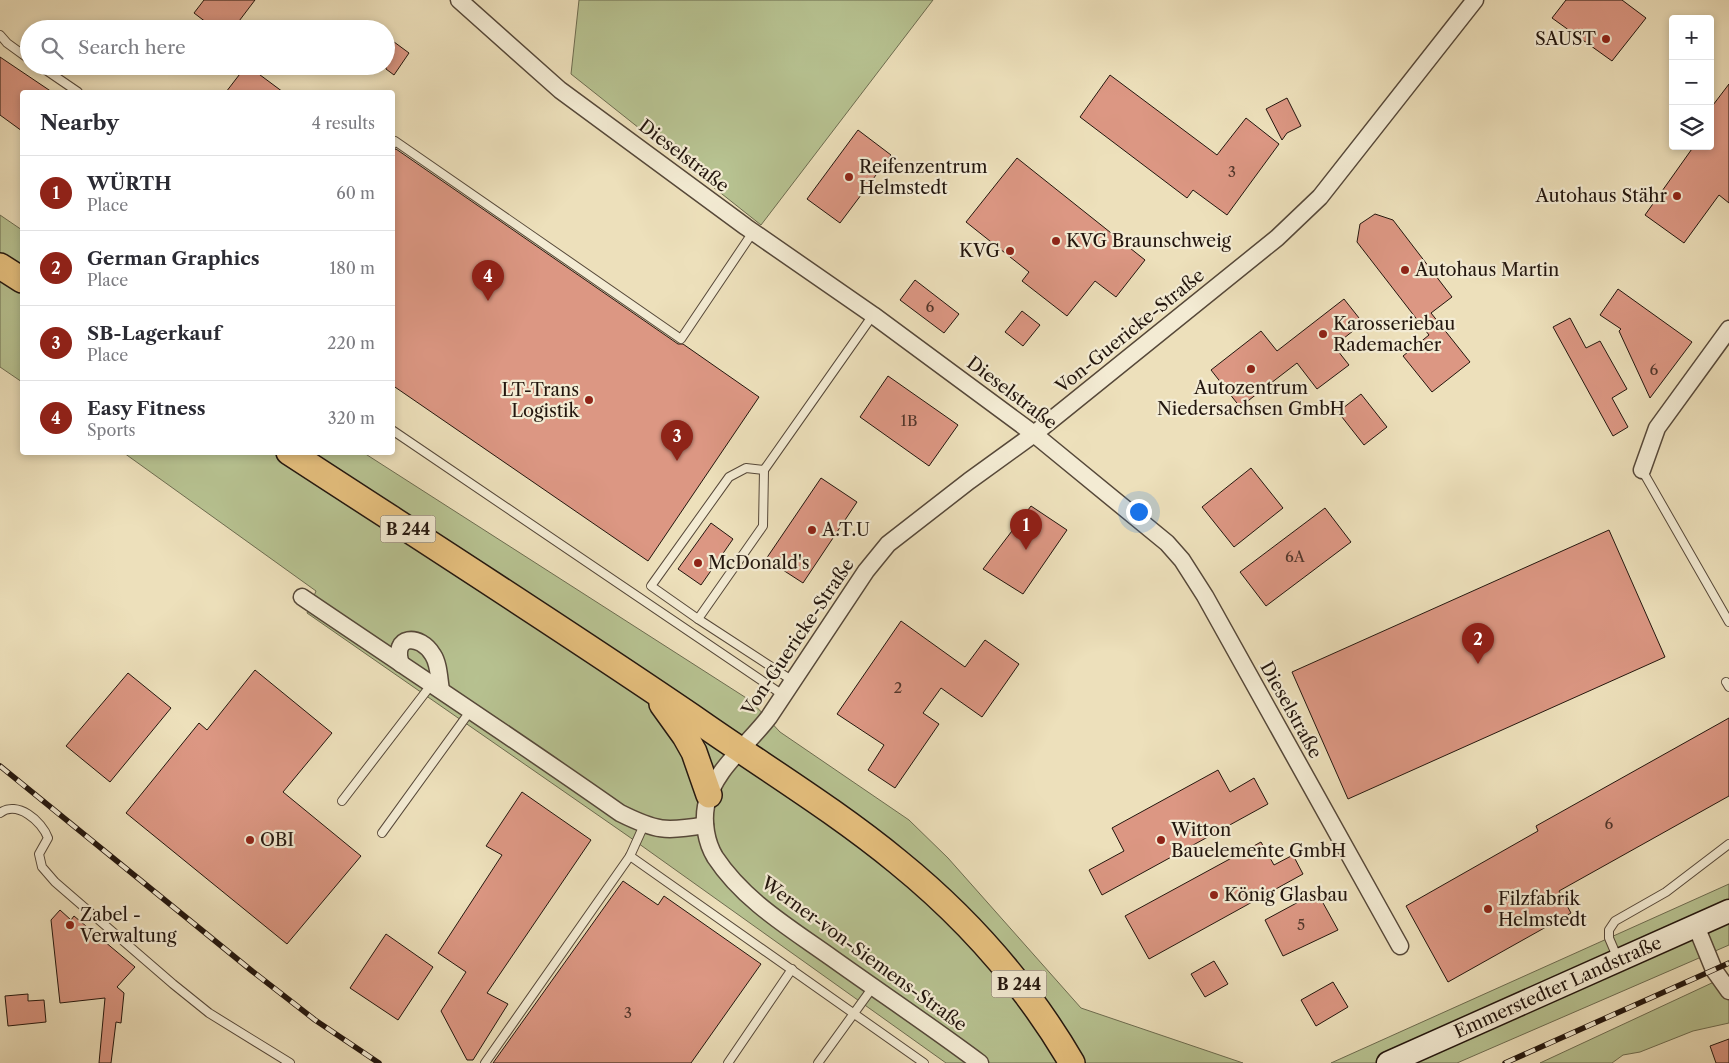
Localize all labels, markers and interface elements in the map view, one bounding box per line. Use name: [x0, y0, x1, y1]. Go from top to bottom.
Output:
map controls: [1669, 15, 1714, 150]
button: +: [1669, 15, 1714, 60]
search box: [20, 20, 395, 75]
place label: SAUST: [1535, 28, 1597, 50]
marker: SAUST: [1600, 33, 1612, 45]
icon: search: [38, 34, 66, 62]
text: Search here: [78, 36, 186, 59]
button: −: [1669, 60, 1714, 105]
button: layers: [1669, 105, 1714, 150]
text: Nearby: [40, 110, 119, 135]
text: 4 results: [312, 113, 375, 133]
street label: Dieselstraße: [635, 115, 733, 197]
place label: Reifenzentrum Helmstedt: [859, 156, 988, 199]
house number: 3: [1228, 162, 1236, 181]
marker: Reifenzentrum Helmstedt: [843, 171, 855, 183]
text: WÜRTH: [87, 172, 172, 195]
text: 1: [52, 183, 60, 203]
text: 60 m: [336, 183, 375, 203]
place label: Autohaus Stähr: [1534, 185, 1667, 207]
marker: Autohaus Stähr: [1671, 190, 1683, 202]
text: Place: [87, 195, 128, 215]
place label: KVG Braunschweig: [1066, 230, 1232, 252]
marker: KVG Braunschweig: [1050, 235, 1062, 247]
place label: KVG: [959, 240, 1000, 262]
marker: KVG: [1004, 245, 1016, 257]
text: German Graphics: [87, 247, 259, 270]
text: 2: [51, 258, 61, 278]
text: 180 m: [329, 258, 375, 278]
place label: Autohaus Martin: [1414, 259, 1559, 281]
pin: 4: [472, 260, 504, 301]
street label: Von-Guericke-Straße: [1050, 264, 1209, 398]
marker: Autohaus Martin: [1399, 264, 1411, 276]
text: Place: [87, 270, 128, 290]
house number: 6: [926, 297, 935, 316]
place label: Karosseriebau Rademacher: [1333, 313, 1455, 356]
text: SB-Lagerkauf: [87, 322, 221, 345]
marker: Karosseriebau Rademacher: [1317, 328, 1329, 340]
text: 3: [51, 333, 61, 353]
text: 220 m: [327, 333, 375, 353]
text: Place: [87, 345, 128, 365]
street label: Dieselstraße: [963, 352, 1061, 434]
house number: 6: [1650, 360, 1659, 379]
marker: Autozentrum Niedersachsen GmbH: [1245, 363, 1257, 375]
place label: Autozentrum Niedersachsen GmbH: [1157, 377, 1345, 420]
place label: LT-Trans Logistik: [501, 379, 581, 422]
marker: LT-Trans Logistik: [583, 394, 595, 406]
text: Easy Fitness: [87, 397, 206, 420]
text: 4: [51, 408, 61, 428]
text: 320 m: [328, 408, 375, 428]
house number: 1B: [901, 411, 917, 430]
text: Sports: [87, 420, 136, 440]
pin: 3: [661, 420, 693, 461]
your location: [1126, 499, 1152, 525]
pin: 1: [1010, 509, 1042, 550]
road number: B 244: [380, 516, 436, 542]
place label: A.T.U: [821, 519, 870, 541]
marker: A.T.U: [806, 524, 818, 536]
house number: 6A: [1285, 547, 1306, 566]
place label: McDonald's: [708, 552, 810, 574]
street label: Von-Guericke-Straße: [737, 554, 859, 721]
marker: McDonald's: [692, 557, 704, 569]
pin: 2: [1462, 623, 1494, 664]
street label: Dieselstraße: [1255, 658, 1327, 762]
house number: 2: [894, 678, 902, 697]
house number: 6: [1605, 814, 1614, 833]
place label: Witton Bauelemente GmbH: [1170, 819, 1346, 862]
place label: OBI: [260, 829, 294, 851]
marker: OBI: [244, 834, 256, 846]
marker: Witton Bauelemente GmbH: [1155, 834, 1167, 846]
street label: Werner-von-Siemens-Straße: [756, 871, 971, 1036]
place label: König Glasbau: [1224, 884, 1348, 906]
place label: Filzfabrik Helmstedt: [1498, 888, 1587, 931]
marker: König Glasbau: [1208, 889, 1220, 901]
marker: Filzfabrik Helmstedt: [1482, 903, 1494, 915]
place label: Zabel - Verwaltung: [79, 904, 177, 947]
house number: 5: [1297, 915, 1305, 934]
marker: Zabel - Verwaltung: [64, 919, 76, 931]
street label: Emmerstedter Landstraße: [1451, 932, 1665, 1043]
road number: B 244: [992, 971, 1046, 998]
house number: 3: [624, 1003, 632, 1022]

